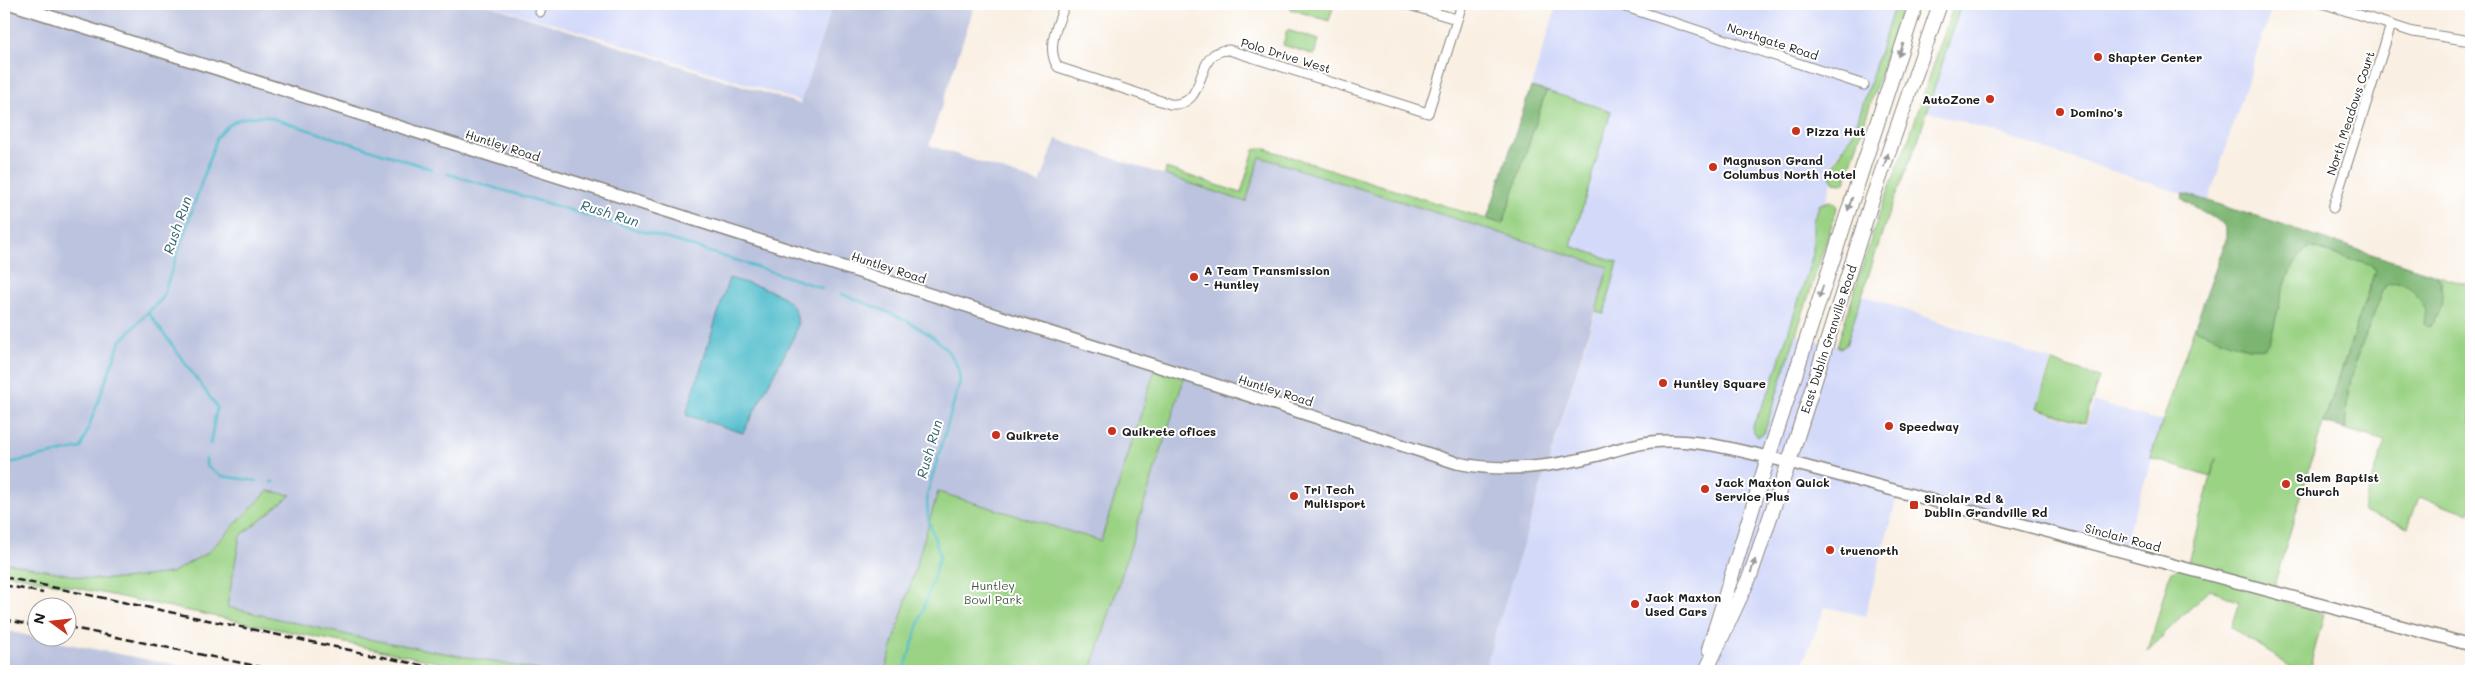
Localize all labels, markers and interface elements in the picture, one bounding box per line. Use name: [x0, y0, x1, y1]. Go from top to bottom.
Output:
street label: Northgate Road: [1725, 19, 1821, 63]
street label: Polo Drive West: [1239, 34, 1333, 76]
one-way arrow: [1896, 43, 1904, 58]
place label: Shapter Center: [2108, 49, 2202, 65]
street label: North Meadows Court: [2322, 49, 2378, 177]
marker: Shapter Center: [2092, 51, 2104, 63]
place label: AutoZone: [1922, 91, 1980, 107]
marker: AutoZone: [1984, 93, 1996, 105]
place label: Domino's: [2070, 104, 2123, 120]
marker: Domino's: [2054, 106, 2066, 118]
place label: Pizza Hut: [1806, 123, 1865, 139]
street label: Huntley Road: [464, 125, 543, 165]
marker: Pizza Hut: [1790, 125, 1802, 137]
place label: Magnuson Grand Columbus North Hotel: [1723, 152, 1856, 182]
one-way arrow: [1883, 152, 1890, 167]
marker: Magnuson Grand Columbus North Hotel: [1707, 161, 1719, 173]
water label: Rush Run: [158, 193, 196, 257]
water label: Rush Run: [578, 195, 642, 231]
one-way arrow: [1846, 197, 1853, 212]
street label: Huntley Road: [850, 247, 929, 287]
place label: A Team Transmission - Huntley: [1204, 262, 1330, 292]
street label: East Dublin Granville Road: [1796, 262, 1860, 415]
marker: A Team Transmission - Huntley: [1188, 271, 1200, 283]
one-way arrow: [1817, 285, 1824, 300]
street label: Huntley Road: [1237, 370, 1316, 410]
place label: Huntley Square: [1673, 375, 1766, 391]
marker: Huntley Square: [1657, 377, 1669, 389]
water label: Rush Run: [912, 417, 946, 481]
place label: Speedway: [1899, 418, 1960, 434]
marker: Speedway: [1883, 420, 1895, 432]
place label: Quikrete ofices: [1122, 423, 1216, 439]
marker: Quikrete ofices: [1106, 425, 1118, 437]
place label: Quikrete: [1006, 427, 1059, 443]
marker: Quikrete: [990, 429, 1002, 441]
place label: Salem Baptist Church: [2296, 469, 2379, 499]
place label: Jack Maxton Quick Service Plus: [1715, 474, 1830, 504]
marker: Salem Baptist Church: [2280, 478, 2292, 490]
place label: Tri Tech Multisport: [1304, 481, 1366, 511]
marker: Jack Maxton Quick Service Plus: [1699, 483, 1711, 495]
marker: Tri Tech Multisport: [1288, 490, 1300, 502]
place label: Sinclair Rd & Dublin Grandville Rd: [1924, 490, 2048, 520]
marker: Sinclair Rd & Dublin Grandville Rd: [1908, 499, 1920, 511]
street label: Sinclair Road: [2083, 519, 2163, 555]
place label: truenorth: [1840, 542, 1898, 558]
marker: truenorth: [1824, 544, 1836, 556]
one-way arrow: [1749, 558, 1757, 573]
park label: Huntley Bowl Park: [964, 577, 1022, 607]
place label: Jack Maxton Used Cars: [1645, 589, 1721, 619]
north arrow: [28, 598, 78, 648]
marker: Jack Maxton Used Cars: [1629, 598, 1641, 610]
text: N: [28, 611, 50, 626]

